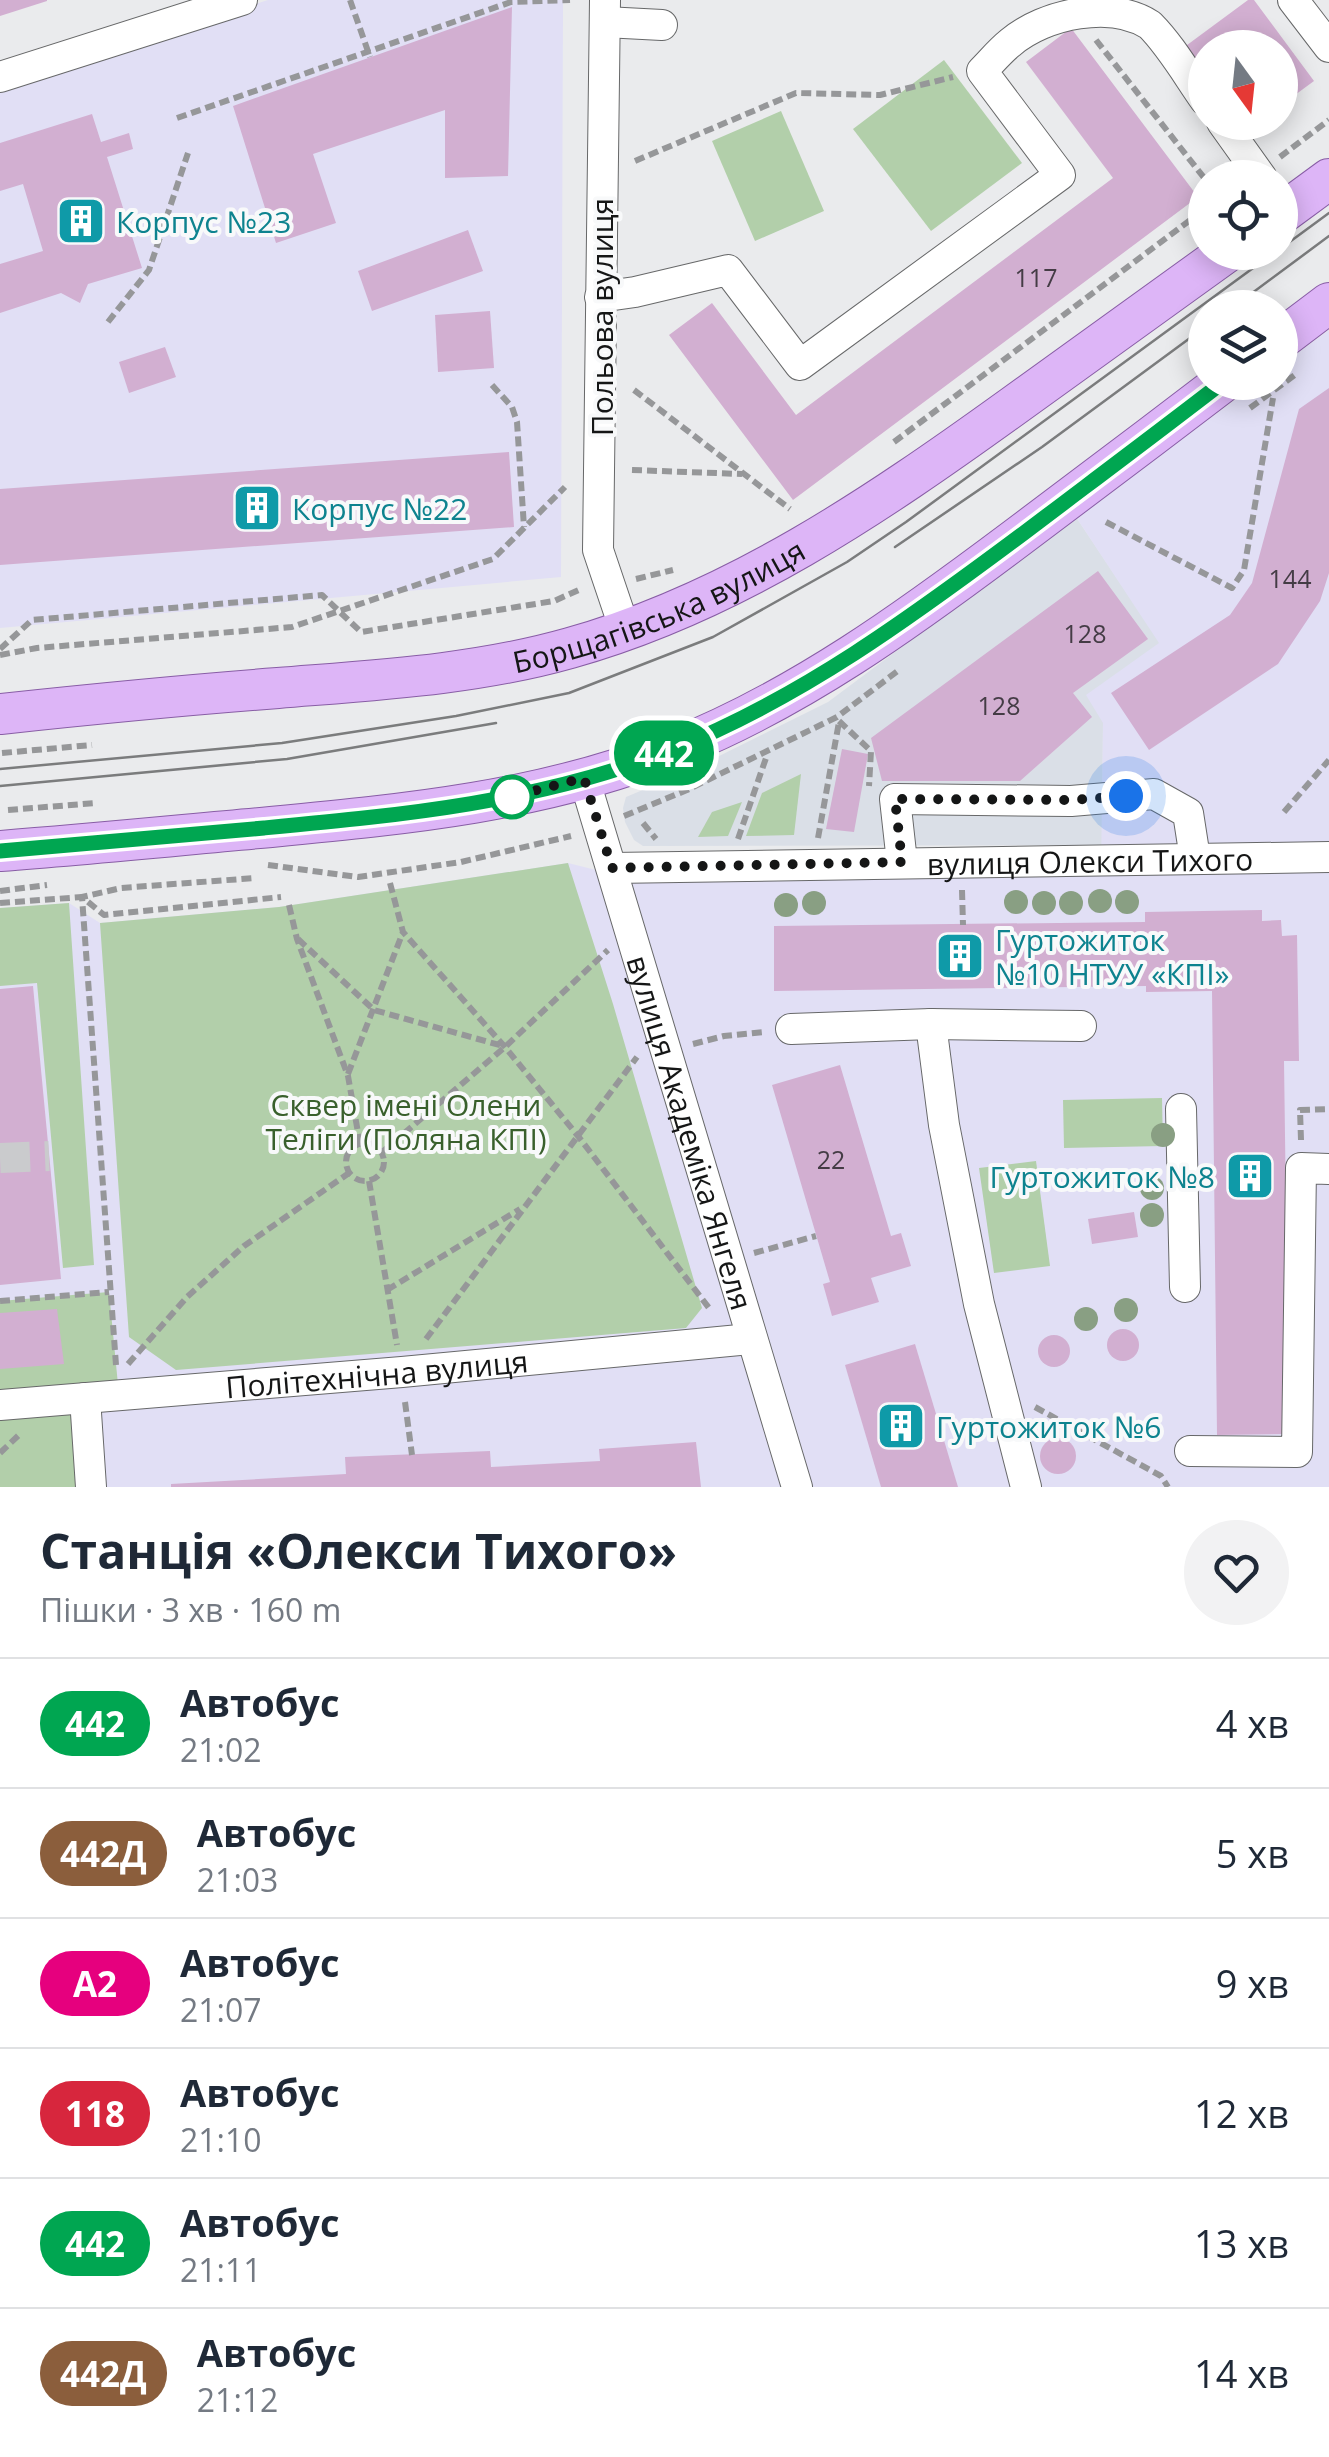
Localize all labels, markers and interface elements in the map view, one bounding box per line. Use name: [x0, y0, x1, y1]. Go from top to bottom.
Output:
north arrow: [1188, 30, 1298, 140]
map controls: [1188, 30, 1298, 400]
button: locate: [1188, 160, 1298, 270]
building icon: Корпус №23: [55, 195, 107, 247]
street label: Польова вулиця: [581, 198, 622, 436]
place label: Корпус №23: [116, 201, 291, 242]
house number: 117: [1015, 260, 1057, 294]
button: layers: [1188, 290, 1298, 400]
building icon: Корпус №22: [231, 482, 283, 534]
place label: Корпус №22: [292, 488, 467, 529]
street label: Борщагівська вулиця: [509, 529, 812, 682]
house number: 144: [1269, 561, 1311, 595]
house number: 128: [1064, 616, 1106, 650]
house number: 128: [978, 688, 1020, 722]
line badge: 442: [606, 720, 722, 786]
text: 442: [634, 730, 694, 777]
your location: [1101, 771, 1151, 821]
unlabelled marker: [491, 776, 533, 818]
street label: вулиця Олекси Тихого: [927, 838, 1253, 884]
place label: Гуртожиток №10 НТУУ «КПІ»: [995, 919, 1229, 994]
building icon: Гуртожиток №10 НТУУ «КПІ»: [934, 930, 986, 982]
street label: вулиця Академіка Янгеля: [618, 950, 763, 1315]
park label: Сквер імені Олени Теліги (Поляна КПІ): [265, 1084, 547, 1159]
house number: 22: [817, 1142, 845, 1176]
building icon: Гуртожиток №8: [1224, 1150, 1276, 1202]
place label: Гуртожиток №8: [990, 1156, 1215, 1197]
street label: Політехнічна вулиця: [224, 1340, 530, 1407]
building icon: Гуртожиток №6: [875, 1400, 927, 1452]
place label: Гуртожиток №6: [936, 1406, 1161, 1447]
text: Станція «Олекси Тихого»: [40, 1518, 677, 1583]
button: heart: [1184, 1520, 1289, 1625]
text: Пішки · 3 хв · 160 m: [40, 1588, 341, 1631]
text: Автобус: [180, 1676, 339, 1728]
text: 4 хв: [1216, 1697, 1289, 1749]
text: 442: [65, 1700, 125, 1747]
text: 21:02: [180, 1728, 262, 1771]
text: Автобус: [197, 1806, 356, 1858]
text: 5 хв: [1216, 1827, 1289, 1879]
text: 442Д: [60, 1830, 147, 1877]
text: 21:03: [197, 1858, 278, 1901]
text: Автобус: [180, 1936, 339, 1988]
text: 9 хв: [1216, 1957, 1289, 2009]
text: А2: [73, 1960, 117, 2007]
text: 21:07: [180, 1988, 262, 2031]
text: Автобус: [180, 2066, 339, 2118]
text: 12 хв: [1194, 2087, 1289, 2139]
text: 118: [65, 2090, 125, 2137]
text: 21:10: [180, 2118, 262, 2161]
text: Автобус: [180, 2196, 339, 2248]
text: 13 хв: [1194, 2217, 1289, 2269]
text: 442: [65, 2220, 125, 2267]
text: 21:11: [180, 2248, 262, 2291]
text: Автобус: [197, 2326, 356, 2378]
text: 14 хв: [1194, 2347, 1289, 2399]
text: 442Д: [60, 2350, 147, 2397]
text: 21:12: [197, 2378, 278, 2421]

